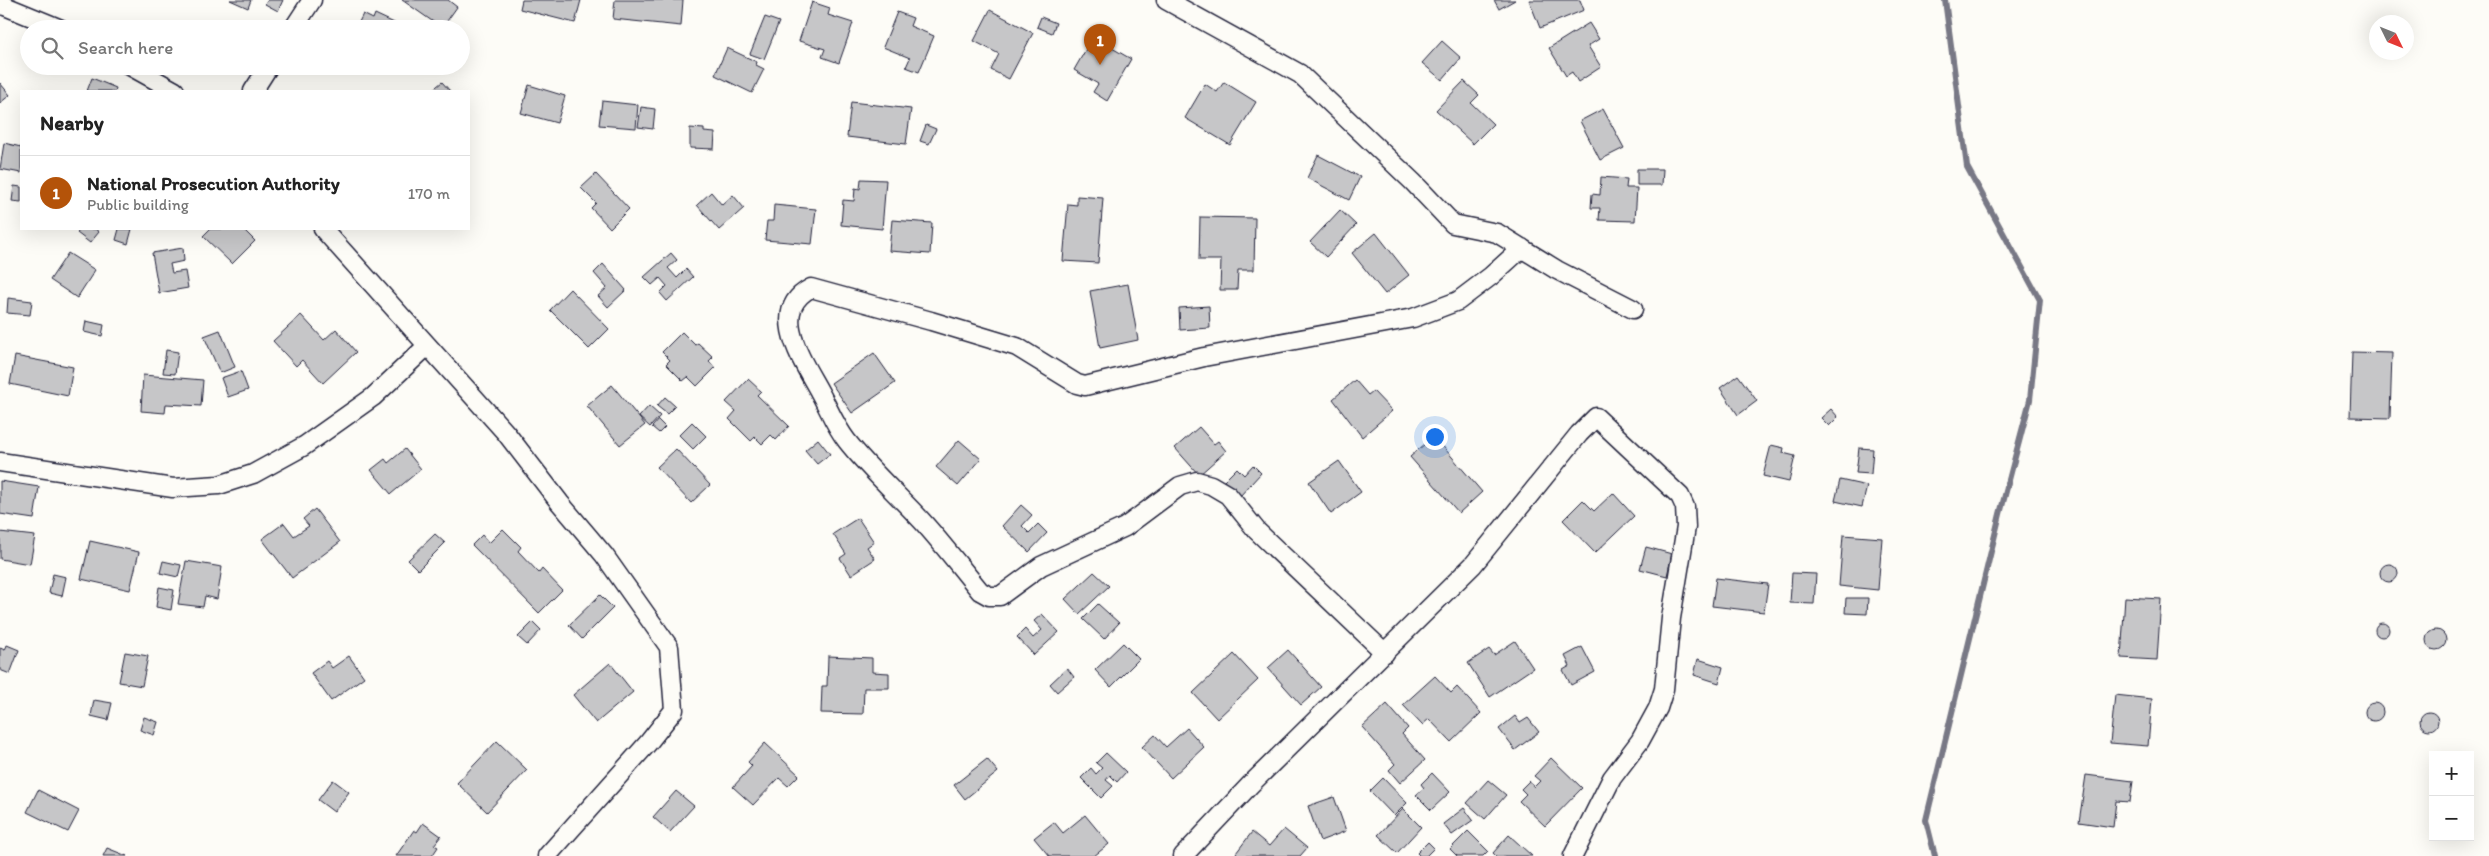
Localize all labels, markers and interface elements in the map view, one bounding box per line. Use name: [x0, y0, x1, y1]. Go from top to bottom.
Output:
north arrow: [2369, 15, 2414, 60]
search box: [20, 20, 470, 75]
pin: 1: [1084, 24, 1116, 65]
icon: search: [38, 34, 66, 62]
text: Search here: [78, 36, 173, 59]
text: Nearby: [40, 110, 104, 135]
text: National Prosecution Authority: [87, 172, 340, 195]
text: 1: [52, 184, 60, 203]
text: 170 m: [408, 184, 450, 203]
text: Public building: [87, 195, 189, 214]
your location: [1422, 424, 1448, 450]
map controls: [2429, 751, 2474, 841]
button: +: [2429, 751, 2474, 796]
button: −: [2429, 796, 2474, 841]

